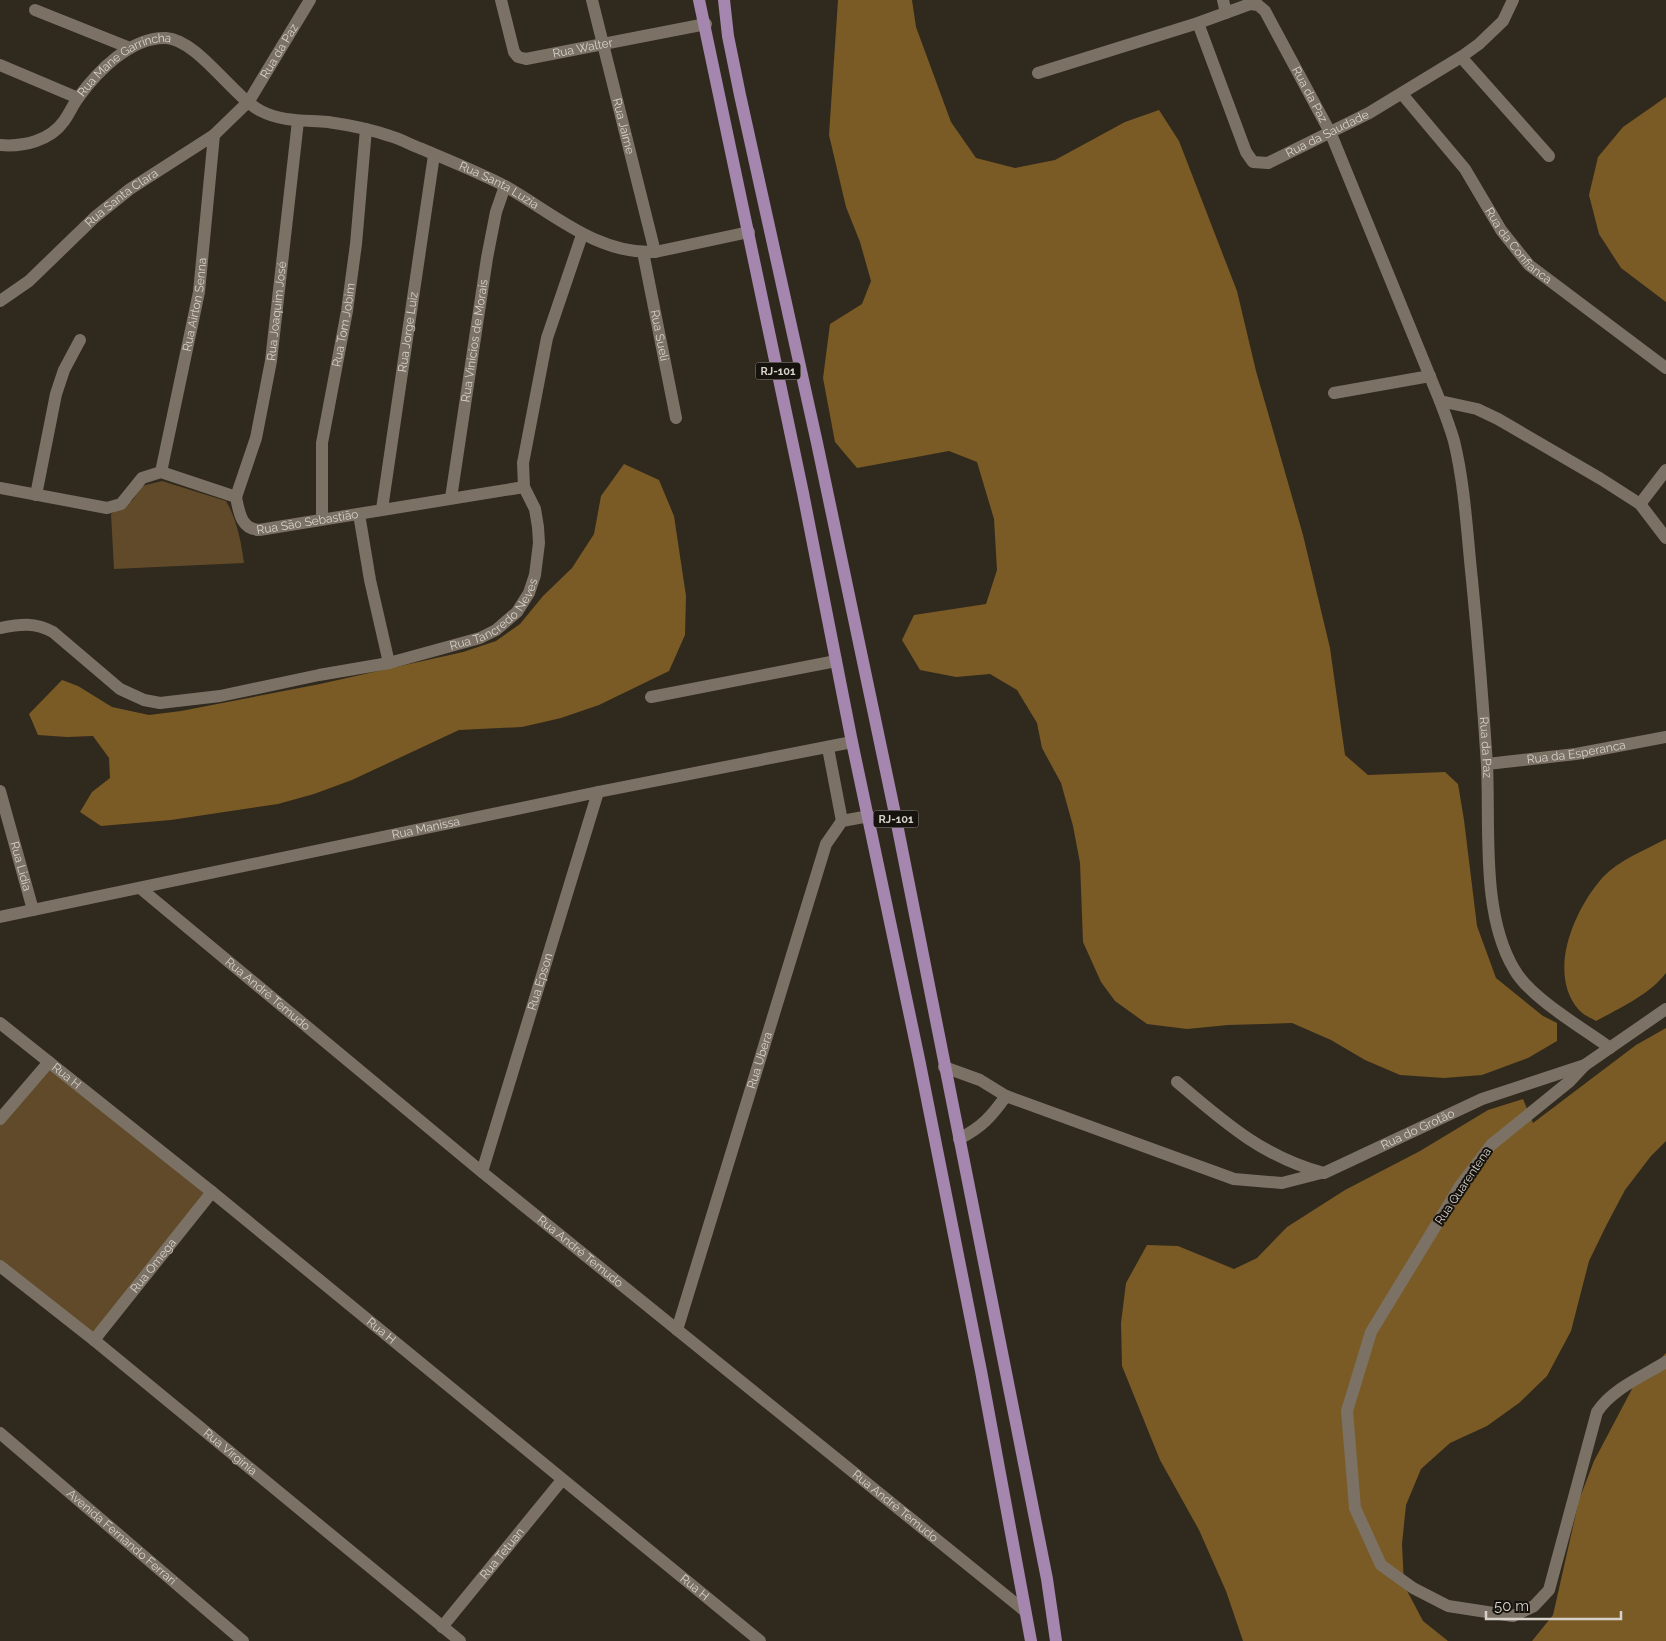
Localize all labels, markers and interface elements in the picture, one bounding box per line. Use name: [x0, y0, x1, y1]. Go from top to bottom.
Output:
street label: Rua da Paz: [257, 21, 301, 81]
street label: Rua Mane Garrincha: [75, 31, 172, 99]
street label: Rua Walter: [551, 35, 615, 61]
street label: Rua da Paz: [1289, 64, 1331, 125]
street label: Rua Jaime: [610, 97, 637, 156]
street label: Rua da Saudade: [1283, 107, 1371, 160]
street label: Rua Santa Luzia: [457, 159, 541, 212]
street label: Rua Santa Clara: [82, 166, 161, 230]
street label: Rua da Confianca: [1482, 205, 1555, 287]
street label: Rua Airton Senna: [180, 257, 209, 353]
street label: Rua Joaquim José: [264, 261, 289, 362]
street label: Rua Vinicios de Morais: [458, 278, 491, 403]
street label: Rua Tom Jobim: [330, 282, 358, 368]
street label: Rua Jorge Luiz: [395, 291, 421, 373]
street label: Rua Sueli: [648, 309, 671, 362]
road number: RJ-101: [756, 362, 800, 380]
street label: Rua Sāo Sebastiāo: [255, 507, 359, 537]
street label: Rua Tancredo Neves: [448, 576, 540, 653]
street label: Rua da Paz: [1477, 716, 1494, 778]
street label: Rua da Esperanca: [1526, 738, 1627, 766]
road number: RJ-101: [874, 811, 918, 828]
street label: Rua Manissa: [390, 814, 461, 842]
street label: Rua Lidia: [7, 840, 34, 892]
street label: Rua Epson: [525, 951, 555, 1012]
street label: Rua André Temudo: [222, 955, 313, 1033]
street label: Rua Ubera: [744, 1030, 775, 1091]
street label: Rua H: [49, 1060, 84, 1092]
street label: Rua do Grotão: [1379, 1106, 1457, 1152]
street label: Rua Quarentena: [1432, 1145, 1494, 1227]
street label: Rua André Temudo: [535, 1213, 626, 1290]
street label: Rua Omega: [127, 1236, 179, 1296]
street label: Rua H: [364, 1315, 399, 1347]
street label: Rua Virginia: [201, 1426, 260, 1478]
street label: Rua André Temudo: [850, 1467, 941, 1545]
street label: Avenida Fernando Ferrari: [64, 1486, 179, 1588]
street label: Rua Tetuan: [477, 1525, 527, 1582]
street label: Rua H: [677, 1571, 712, 1603]
scale bar: [1486, 1588, 1621, 1620]
text: 50 m: [1494, 1597, 1529, 1615]

